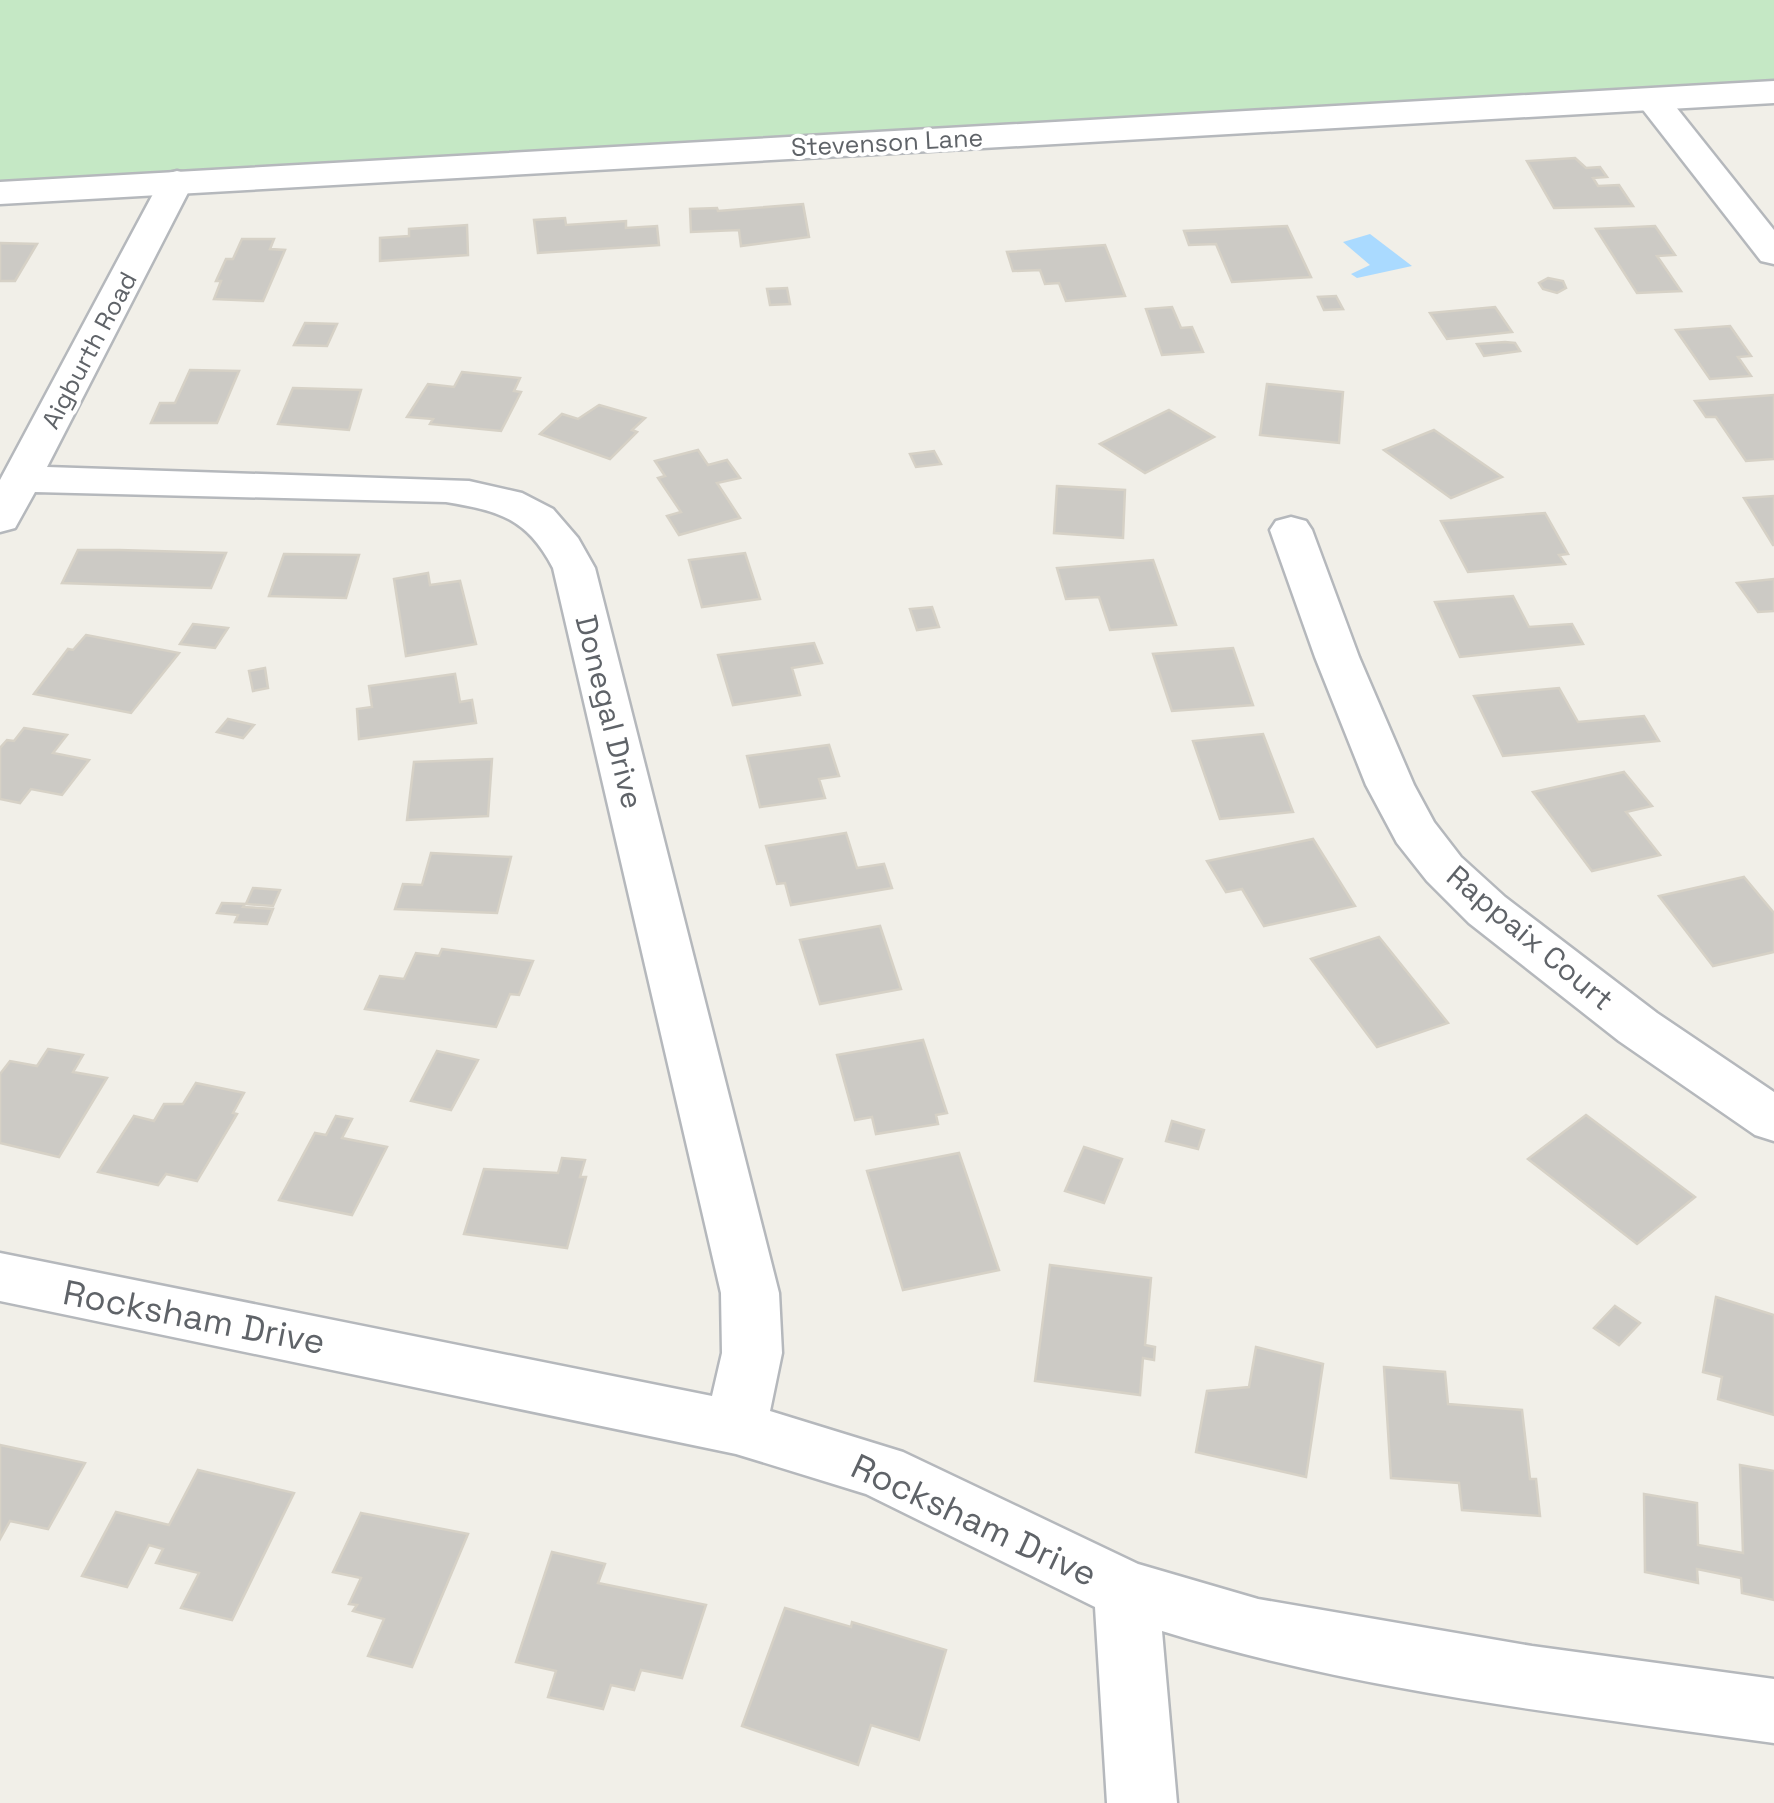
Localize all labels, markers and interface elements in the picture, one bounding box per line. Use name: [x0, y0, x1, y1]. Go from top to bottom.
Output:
street label: Stevenson Lane: [790, 121, 984, 163]
street label: Aigburth Road: [34, 266, 144, 434]
street label: Donegal Drive: [567, 611, 652, 813]
street label: Rappaix Court: [1439, 856, 1622, 1019]
street label: Rocksham Drive: [59, 1270, 329, 1364]
street label: Rocksham Drive: [844, 1444, 1104, 1596]

